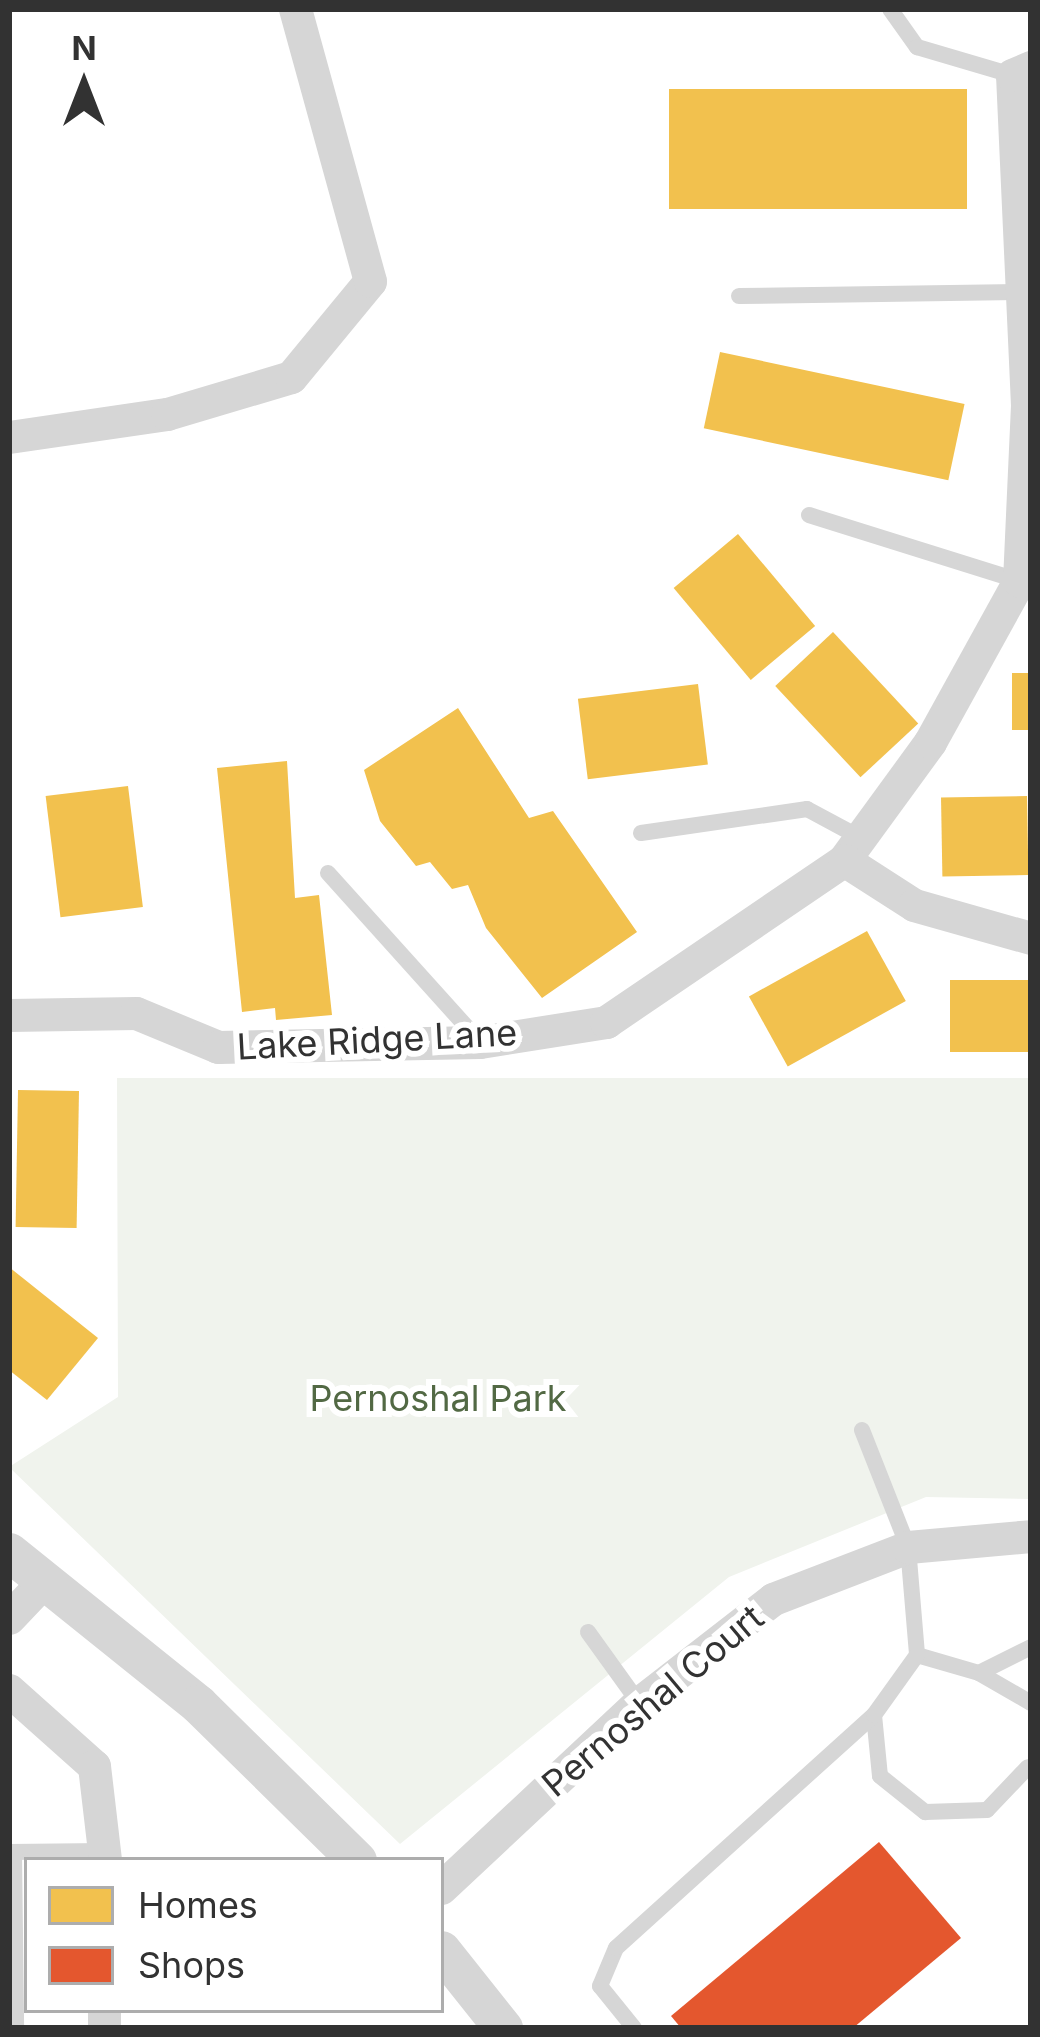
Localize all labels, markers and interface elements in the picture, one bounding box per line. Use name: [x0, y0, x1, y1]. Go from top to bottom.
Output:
north arrow: [24, 24, 144, 144]
text: N: [71, 28, 97, 68]
street label: Lake Ridge Lane: [236, 1011, 518, 1069]
park label: Pernoshal Park: [309, 1377, 567, 1421]
street label: Pernoshal Court: [534, 1596, 772, 1806]
legend: [24, 1857, 444, 2013]
text: Homes: [138, 1883, 258, 1927]
text: Shops: [138, 1943, 245, 1987]

